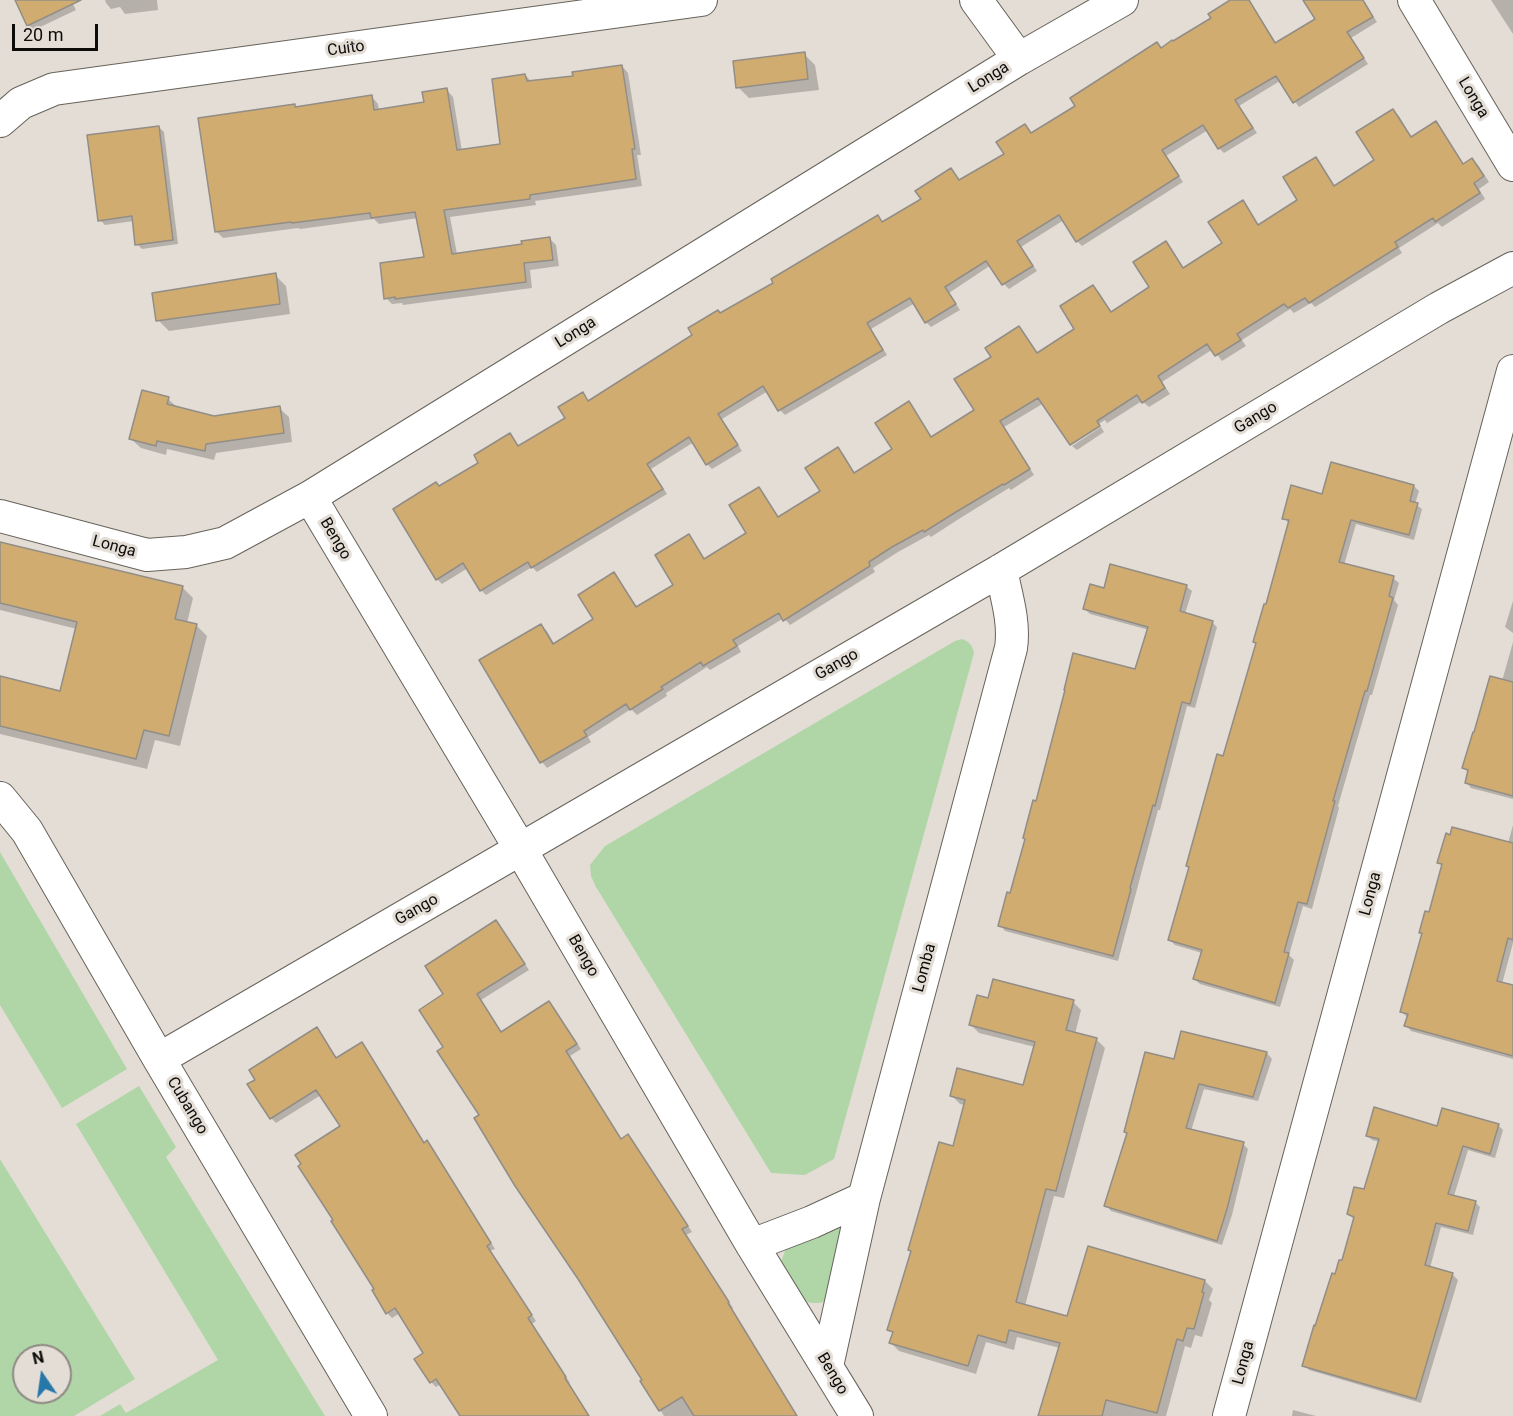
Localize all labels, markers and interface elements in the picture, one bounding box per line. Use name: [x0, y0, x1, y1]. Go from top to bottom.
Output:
scale bar: [15, 12, 100, 50]
text: 20 m: [23, 24, 63, 45]
street label: Cuito: [326, 37, 366, 61]
street label: Longa: [965, 58, 1013, 98]
street label: Longa: [1453, 74, 1493, 122]
street label: Longa: [552, 313, 600, 353]
street label: Gango: [1231, 398, 1281, 438]
street label: Bengo: [315, 515, 355, 563]
street label: Longa: [90, 532, 138, 562]
street label: Gango: [812, 645, 862, 685]
street label: Longa: [1356, 870, 1386, 918]
street label: Gango: [392, 890, 442, 930]
street label: Bengo: [563, 932, 603, 980]
street label: Lomba: [909, 942, 941, 994]
street label: Cubango: [162, 1074, 212, 1138]
street label: Longa: [1229, 1339, 1259, 1387]
north arrow: [12, 1344, 72, 1404]
text: N: [31, 1347, 46, 1368]
street label: Bengo: [812, 1350, 852, 1398]

